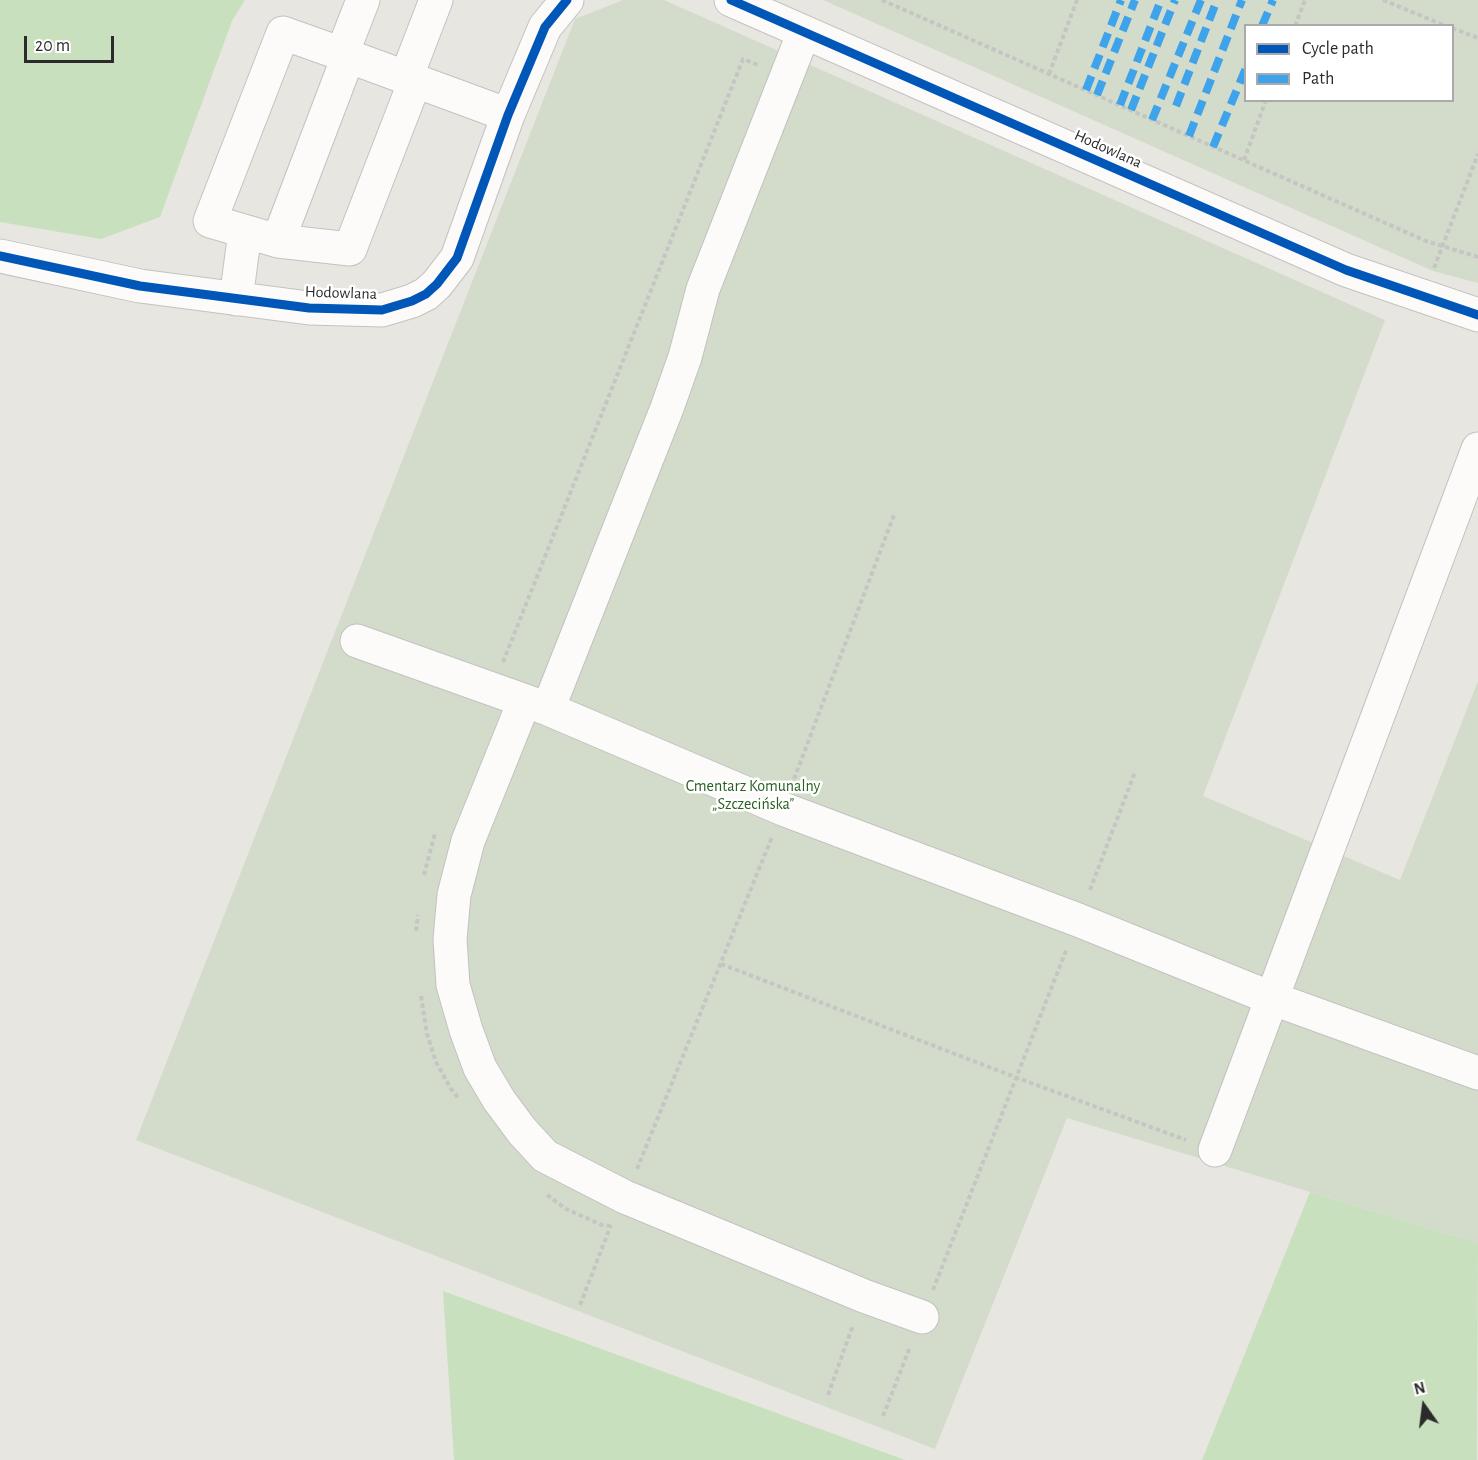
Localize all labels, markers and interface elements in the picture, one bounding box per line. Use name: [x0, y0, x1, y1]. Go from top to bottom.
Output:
scale bar: [27, 24, 117, 62]
legend: [1244, 24, 1454, 102]
text: 20 m: [35, 37, 70, 55]
text: Cycle path: [1302, 40, 1374, 58]
text: Path: [1302, 70, 1334, 88]
street label: Hodowlana: [1071, 126, 1145, 172]
street label: Hodowlana: [305, 282, 377, 304]
park label: Cmentarz Komunalny „Szczecińska”: [686, 776, 820, 814]
north arrow: [1394, 1376, 1454, 1436]
text: N: [1412, 1379, 1427, 1398]

